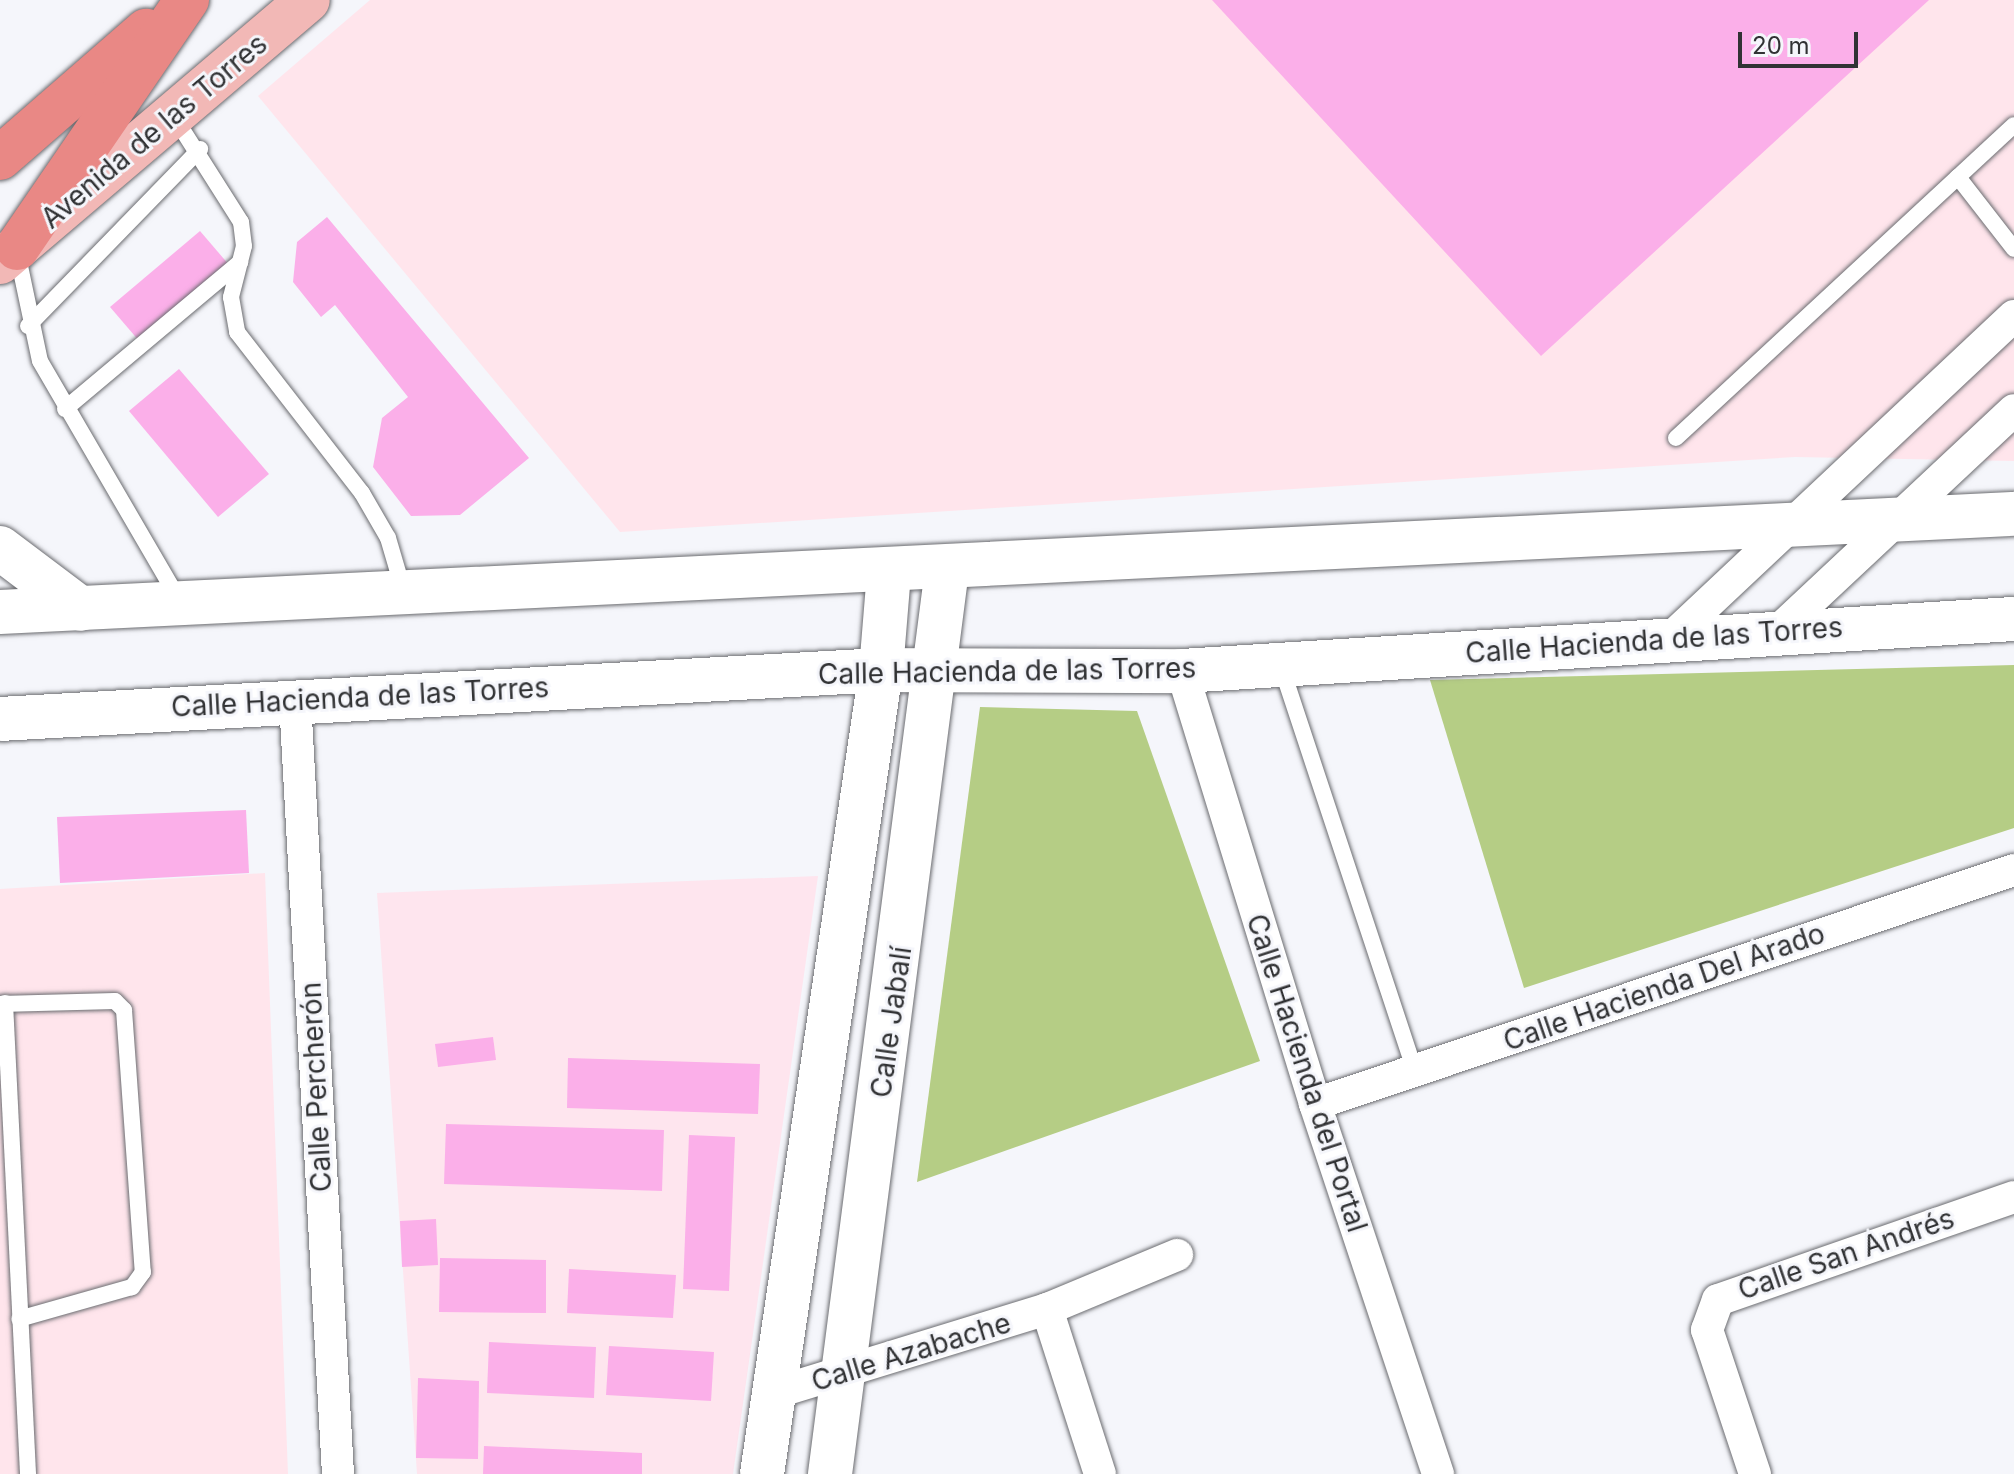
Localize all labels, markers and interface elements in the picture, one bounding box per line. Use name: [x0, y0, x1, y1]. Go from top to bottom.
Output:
scale bar: [1742, 16, 1862, 66]
street label: Avenida de las Torres: [34, 27, 274, 235]
text: 20 m: [1752, 31, 1810, 60]
street label: Calle Hacienda de las Torres: [1464, 610, 1844, 670]
street label: Calle Hacienda de las Torres: [818, 651, 1196, 691]
street label: Calle Hacienda de las Torres: [170, 670, 550, 724]
street label: Calle Hacienda del Portal: [1240, 910, 1374, 1236]
street label: Calle Hacienda Del Arado: [1499, 916, 1829, 1058]
street label: Calle Jabalí: [864, 944, 918, 1100]
street label: Calle Percherón: [294, 981, 338, 1193]
street label: Calle San Andrés: [1734, 1201, 1958, 1307]
street label: Calle Azabache: [807, 1306, 1015, 1398]

